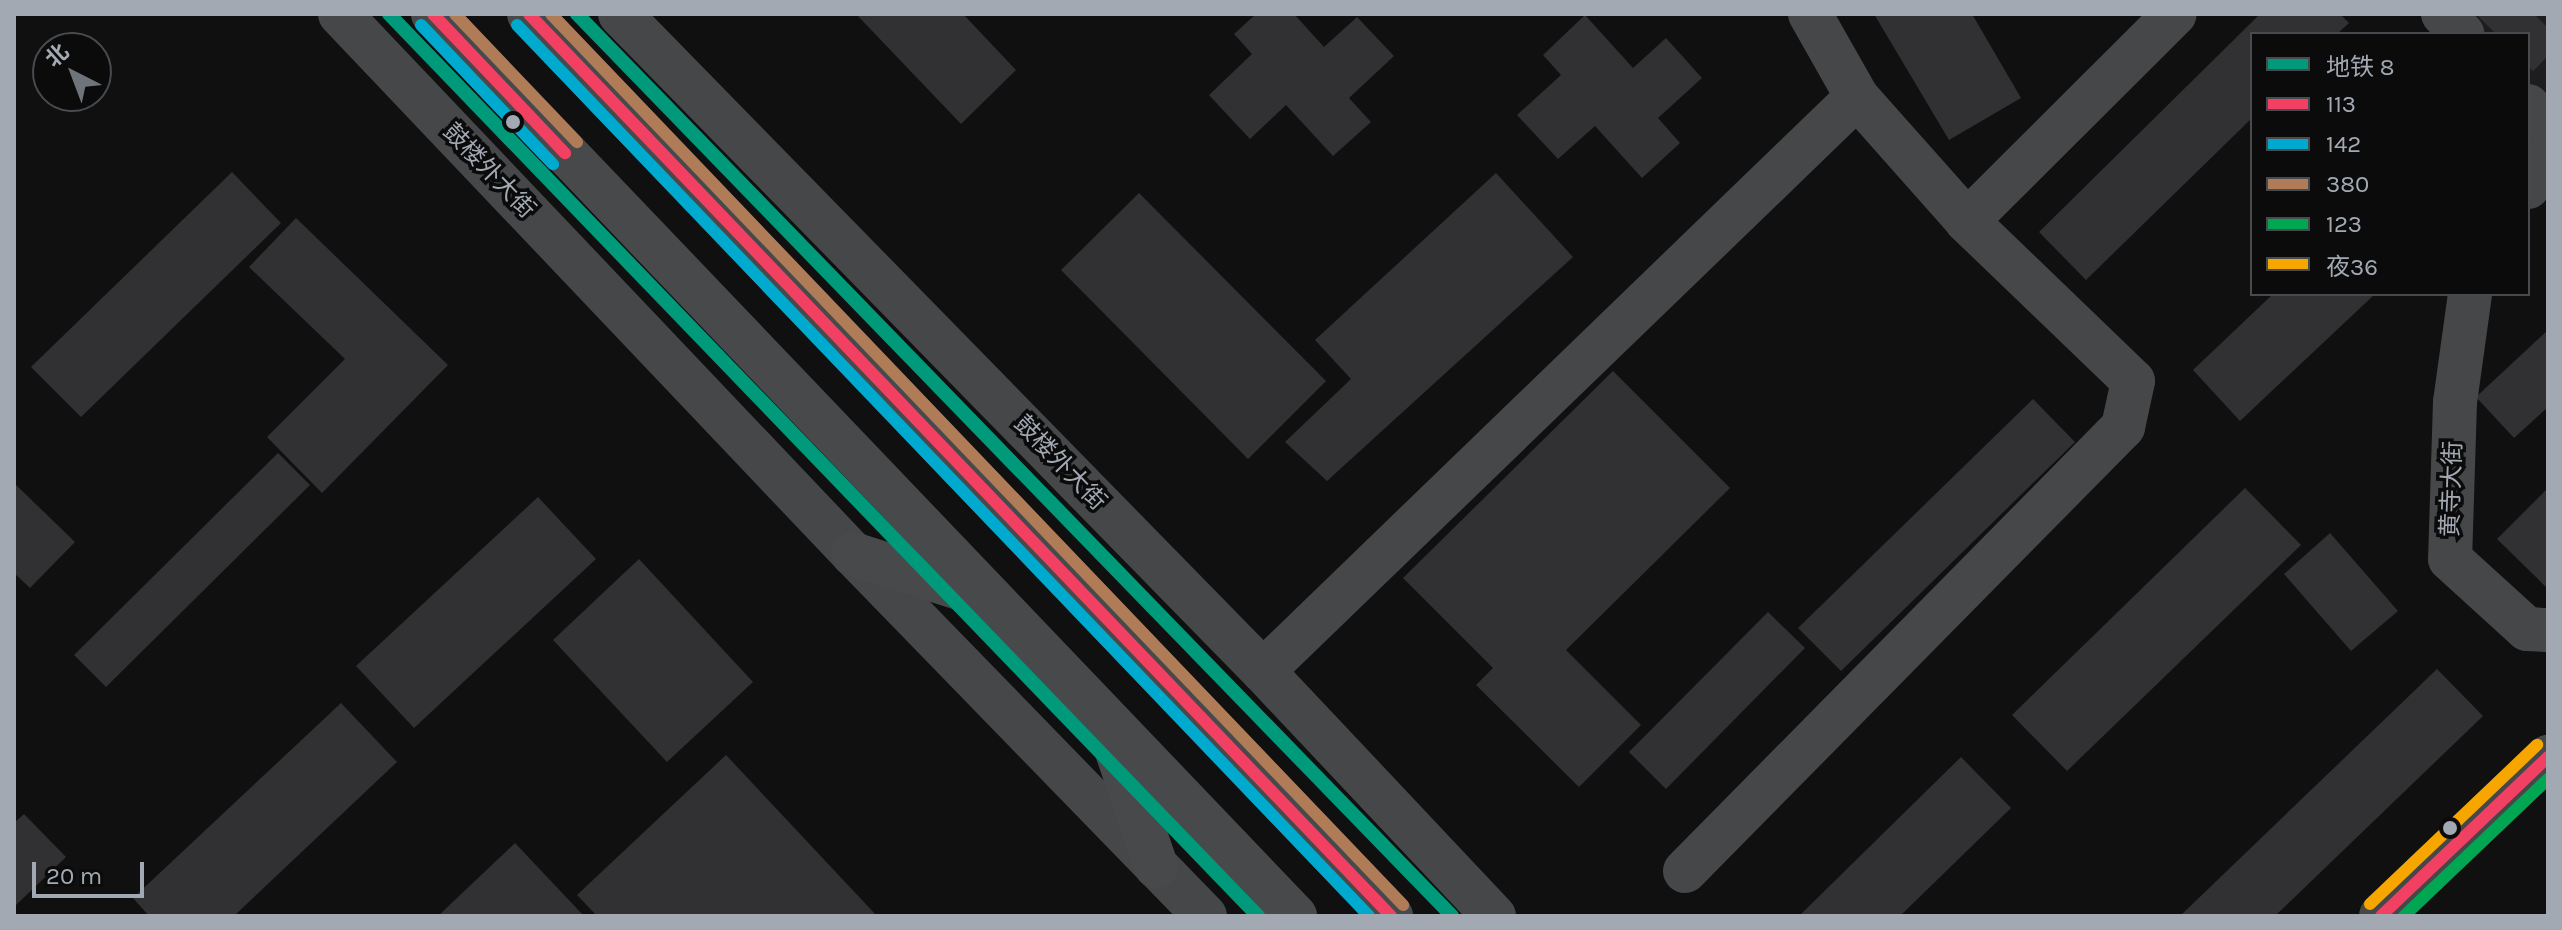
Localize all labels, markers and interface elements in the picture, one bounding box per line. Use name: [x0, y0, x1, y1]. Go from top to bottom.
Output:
north arrow: [32, 32, 112, 112]
legend: [2250, 32, 2530, 296]
text: 北: [40, 39, 74, 73]
text: 地铁 8: [2326, 53, 2394, 81]
text: 113: [2326, 90, 2356, 118]
unlabelled marker: [505, 114, 521, 130]
street label: 鼓楼外大街: [437, 118, 541, 224]
text: 142: [2326, 130, 2361, 158]
text: 380: [2326, 170, 2369, 198]
text: 123: [2326, 210, 2362, 238]
text: 夜36: [2326, 253, 2378, 281]
street label: 鼓楼外大街: [1008, 410, 1112, 516]
street label: 黄寺大街: [2436, 441, 2468, 537]
unlabelled marker: [2442, 820, 2458, 836]
scale bar: [36, 846, 148, 896]
text: 20 m: [46, 862, 102, 890]

